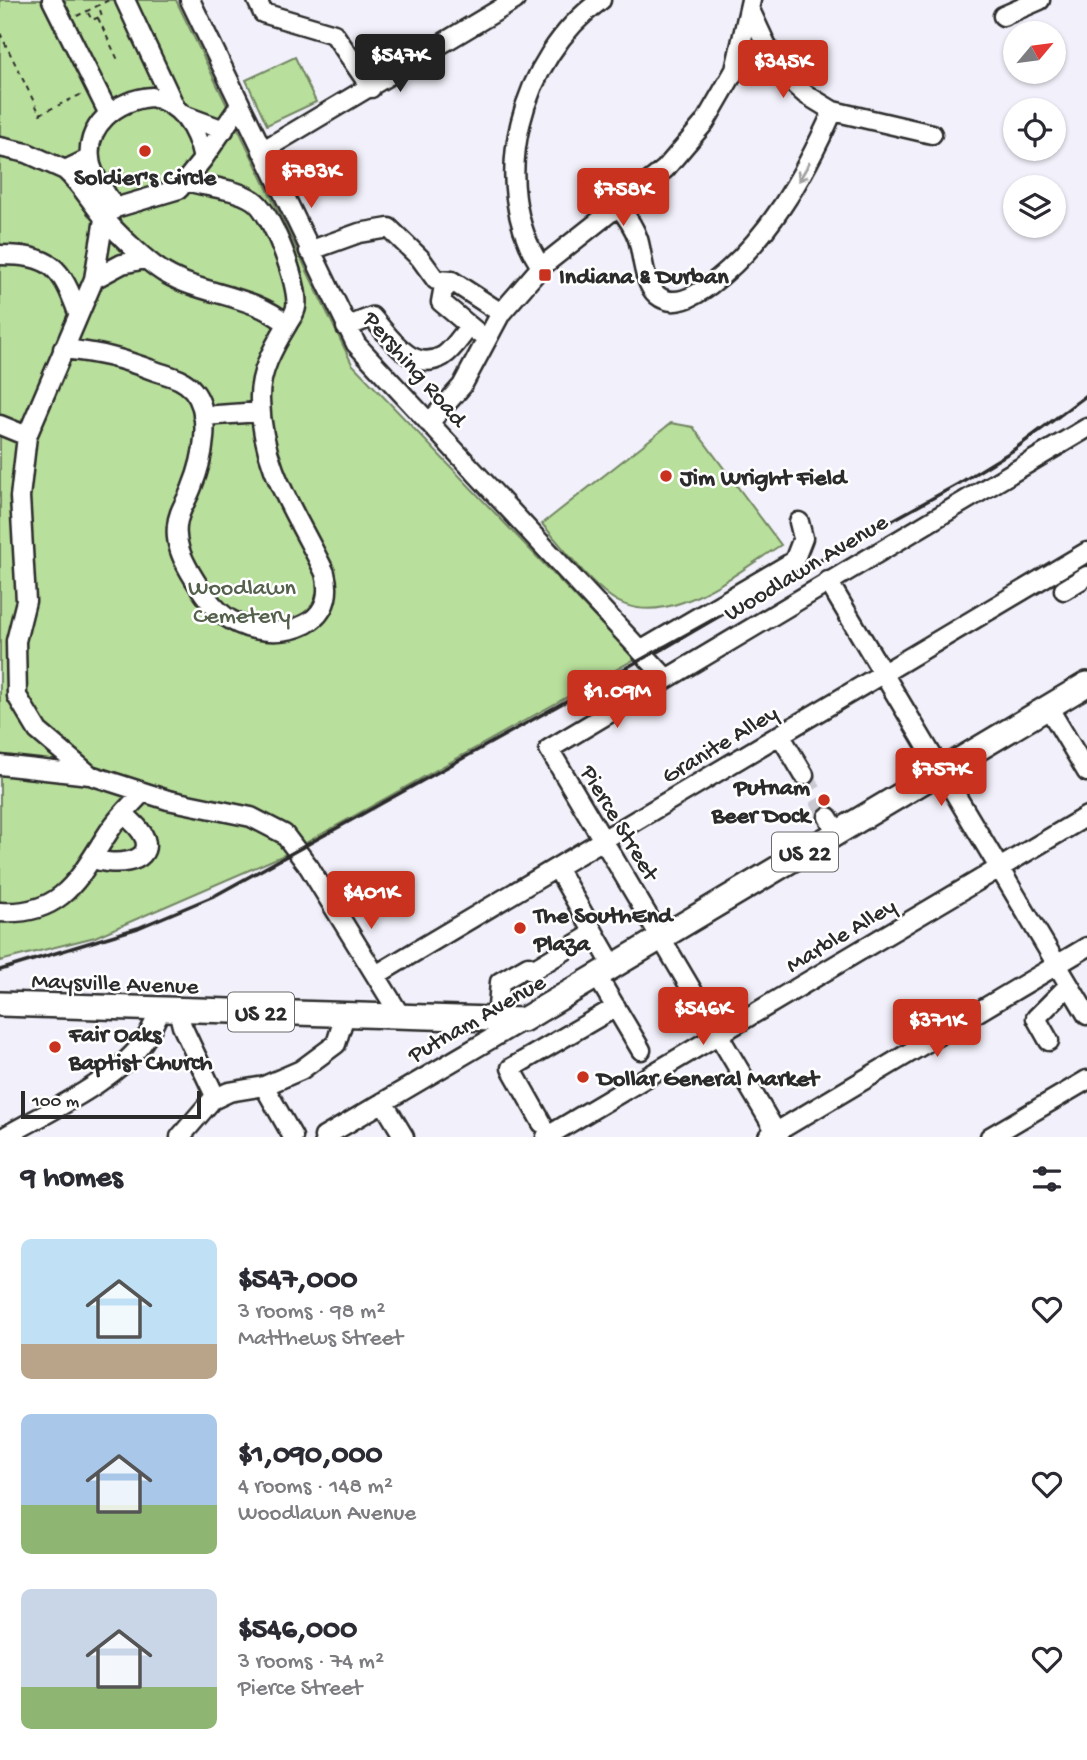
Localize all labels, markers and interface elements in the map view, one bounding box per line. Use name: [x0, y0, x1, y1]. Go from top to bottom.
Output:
north arrow: [1003, 21, 1066, 84]
map controls: [1003, 21, 1066, 238]
pin: $547K: [351, 34, 449, 94]
pin: $345K: [734, 41, 832, 100]
text: $547K: [371, 43, 429, 70]
text: $345K: [754, 49, 812, 76]
button: locate: [1003, 98, 1066, 161]
marker: Soldier's Circle: [137, 143, 153, 159]
pin: $783K: [262, 150, 360, 210]
text: $783K: [281, 159, 341, 186]
one-way arrow: [796, 162, 810, 182]
place label: Soldier's Circle: [74, 165, 218, 194]
pin: $758K: [574, 168, 672, 228]
button: layers: [1003, 175, 1066, 238]
text: $758K: [593, 177, 653, 204]
place label: Indiana & Durban: [559, 264, 729, 293]
marker: Indiana & Durban: [537, 267, 553, 283]
street label: Pershing Road: [354, 306, 473, 436]
place label: Jim Wright Field: [679, 465, 849, 494]
marker: Jim Wright Field: [658, 468, 674, 484]
street label: Woodlawn Avenue: [720, 508, 894, 629]
park label: Woodlawn Cemetery: [188, 575, 297, 632]
pin: $1.09M: [560, 670, 674, 730]
text: $1.09M: [583, 679, 651, 706]
street label: Granite Alley: [657, 700, 784, 792]
pin: $757K: [892, 748, 990, 808]
text: $757K: [911, 757, 971, 784]
street label: Pierce Street: [572, 760, 665, 889]
place label: Putnam Beer Dock: [711, 775, 813, 832]
marker: Putnam Beer Dock: [816, 792, 832, 808]
road number: US 22: [772, 832, 838, 872]
pin: $401K: [322, 872, 420, 931]
text: $401K: [343, 880, 399, 907]
street label: Marble Alley: [781, 893, 902, 981]
place label: The SouthEnd Plaza: [532, 903, 675, 960]
marker: The SouthEnd Plaza: [512, 920, 528, 936]
street label: Maysville Avenue: [31, 968, 200, 1003]
street label: Putnam Avenue: [403, 969, 552, 1072]
pin: $546K: [654, 988, 752, 1047]
road number: US 22: [228, 993, 294, 1032]
text: $546K: [674, 996, 732, 1023]
pin: $371K: [888, 1000, 986, 1059]
text: $371K: [909, 1008, 965, 1035]
place label: Fair Oaks Baptist Church: [68, 1022, 213, 1079]
marker: Fair Oaks Baptist Church: [47, 1039, 63, 1055]
place label: Dollar General Market: [595, 1066, 821, 1095]
marker: Dollar General Market: [575, 1069, 591, 1085]
scale bar: [21, 1088, 201, 1120]
text: 100 m: [32, 1091, 79, 1114]
icon: filters: [1028, 1160, 1066, 1198]
text: 9 homes: [21, 1162, 123, 1197]
text: $547,000: [238, 1264, 358, 1299]
icon: home: [77, 1267, 161, 1351]
icon: heart: [1028, 1290, 1066, 1328]
text: 3 rooms · 98 m²: [238, 1299, 385, 1326]
text: Matthews Street: [238, 1326, 403, 1353]
text: $1,090,000: [238, 1439, 383, 1474]
icon: home: [77, 1442, 161, 1526]
icon: heart: [1028, 1465, 1066, 1503]
text: 4 rooms · 148 m²: [238, 1474, 393, 1501]
text: Woodlawn Avenue: [238, 1501, 416, 1528]
text: $546,000: [238, 1614, 357, 1649]
icon: home: [77, 1617, 161, 1701]
icon: heart: [1028, 1640, 1066, 1678]
text: 3 rooms · 74 m²: [238, 1649, 384, 1676]
text: Pierce Street: [238, 1676, 362, 1703]

